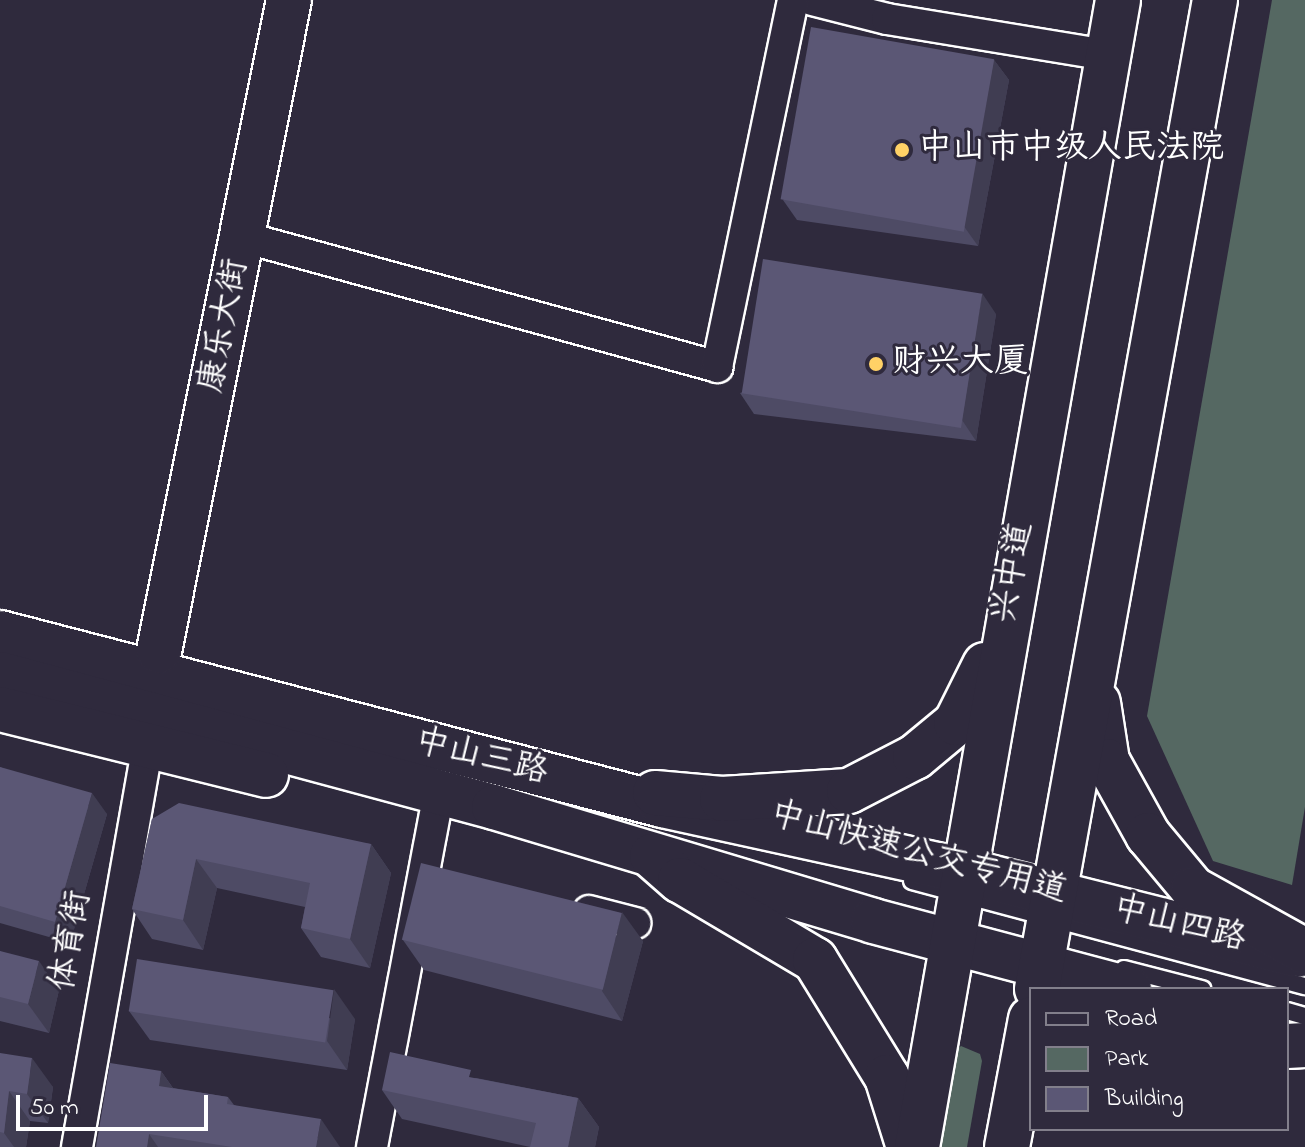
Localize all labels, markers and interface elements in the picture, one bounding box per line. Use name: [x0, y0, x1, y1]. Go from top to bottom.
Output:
place label: 中山市中级人民法院: [918, 130, 1224, 170]
marker: 中山市中级人民法院: [893, 141, 911, 159]
street label: 康乐大街: [192, 255, 258, 397]
place label: 财兴大厦: [892, 344, 1028, 384]
marker: 财兴大厦: [867, 355, 885, 373]
street label: 兴中道: [985, 519, 1043, 627]
street label: 中山三路: [410, 722, 552, 794]
street label: 中山快速公交专用道: [765, 795, 1071, 913]
street label: 体育街: [43, 887, 101, 995]
street label: 中山四路: [1108, 889, 1250, 961]
legend: [1029, 987, 1289, 1131]
text: Road: [1105, 1002, 1157, 1037]
text: Park: [1105, 1042, 1148, 1077]
scale bar: [20, 1079, 212, 1129]
text: Building: [1105, 1082, 1184, 1117]
text: 50 m: [30, 1091, 79, 1126]

